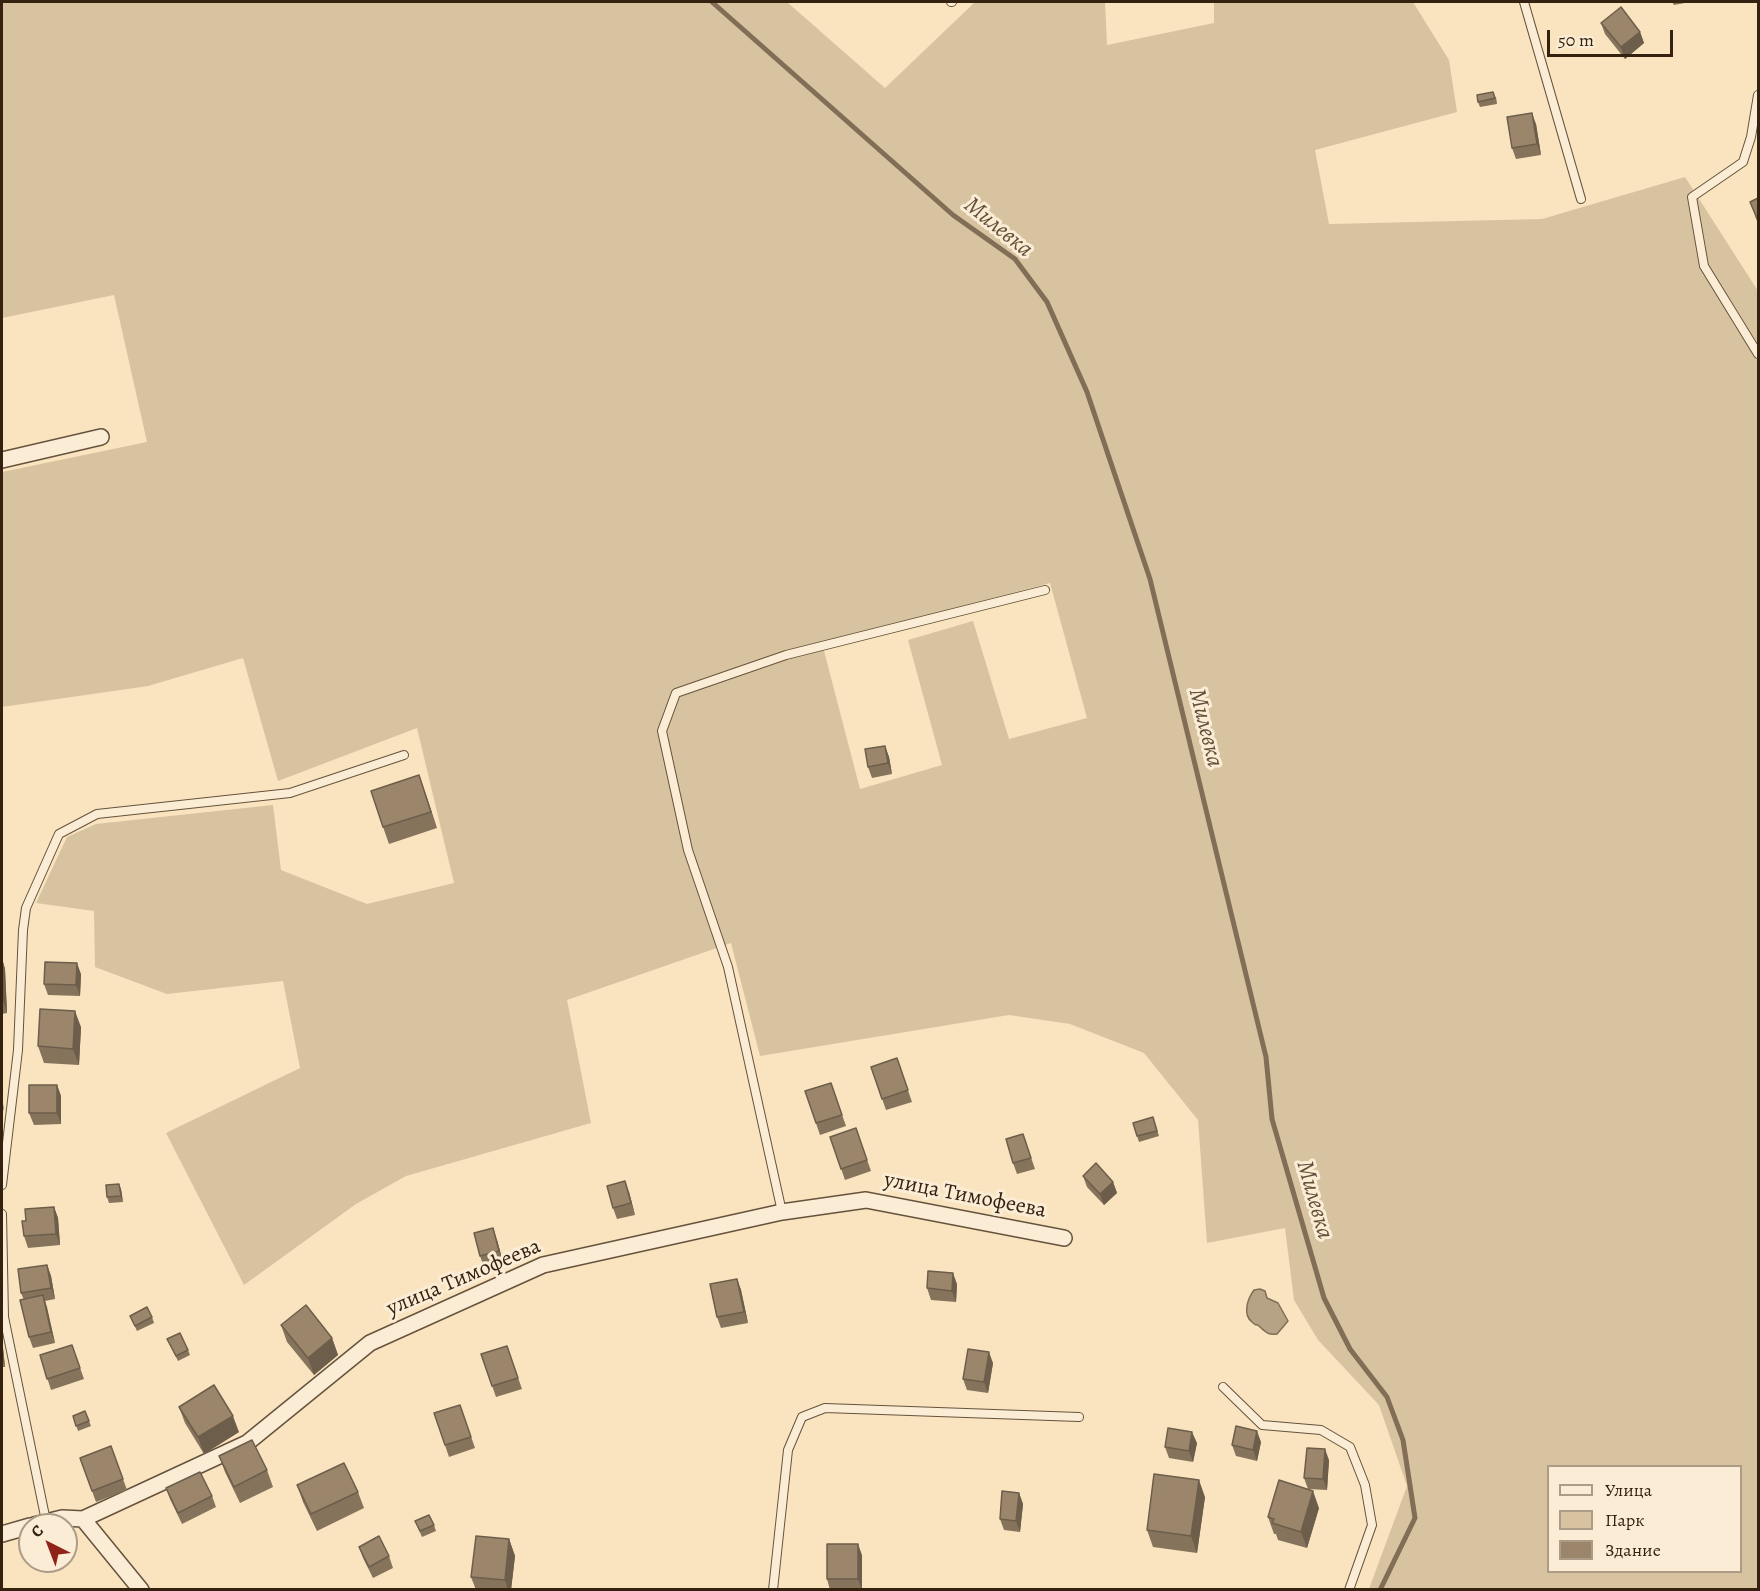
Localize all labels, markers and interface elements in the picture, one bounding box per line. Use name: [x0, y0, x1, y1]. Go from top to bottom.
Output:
scale bar: [1550, 18, 1676, 56]
text: 50 m: [1558, 28, 1594, 52]
water label: Милевка: [958, 192, 1038, 264]
water label: Милевка: [1181, 686, 1229, 770]
water label: Милевка: [1289, 1157, 1339, 1243]
street label: улица Тимофеева: [882, 1167, 1048, 1225]
street label: улица Тимофеева: [383, 1234, 545, 1322]
legend: [1547, 1465, 1742, 1573]
text: Улица: [1605, 1478, 1652, 1502]
text: Парк: [1605, 1508, 1645, 1532]
north arrow: [18, 1513, 78, 1573]
text: С: [26, 1520, 48, 1543]
text: Здание: [1605, 1538, 1661, 1562]

